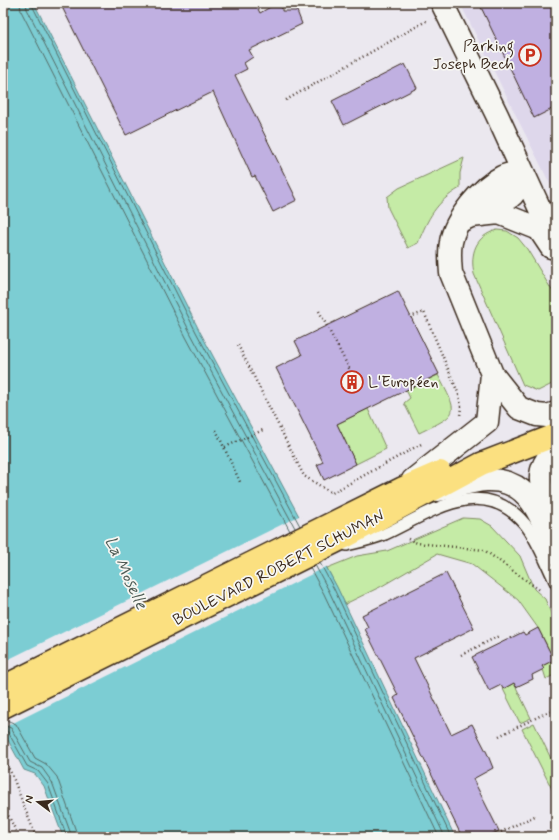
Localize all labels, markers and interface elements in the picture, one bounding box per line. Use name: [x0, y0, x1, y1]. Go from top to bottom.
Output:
place label: Parking Joseph Bech: [432, 36, 514, 75]
parking icon: Parking Joseph Bech: [517, 42, 543, 68]
building icon: L'Européen: [339, 369, 365, 395]
place label: L'Européen: [368, 372, 439, 393]
street label: BOULEVARD ROBERT SCHUMAN: [169, 505, 389, 631]
water label: La Moselle: [100, 533, 153, 614]
north arrow: [18, 782, 58, 822]
text: N: [22, 794, 37, 805]

